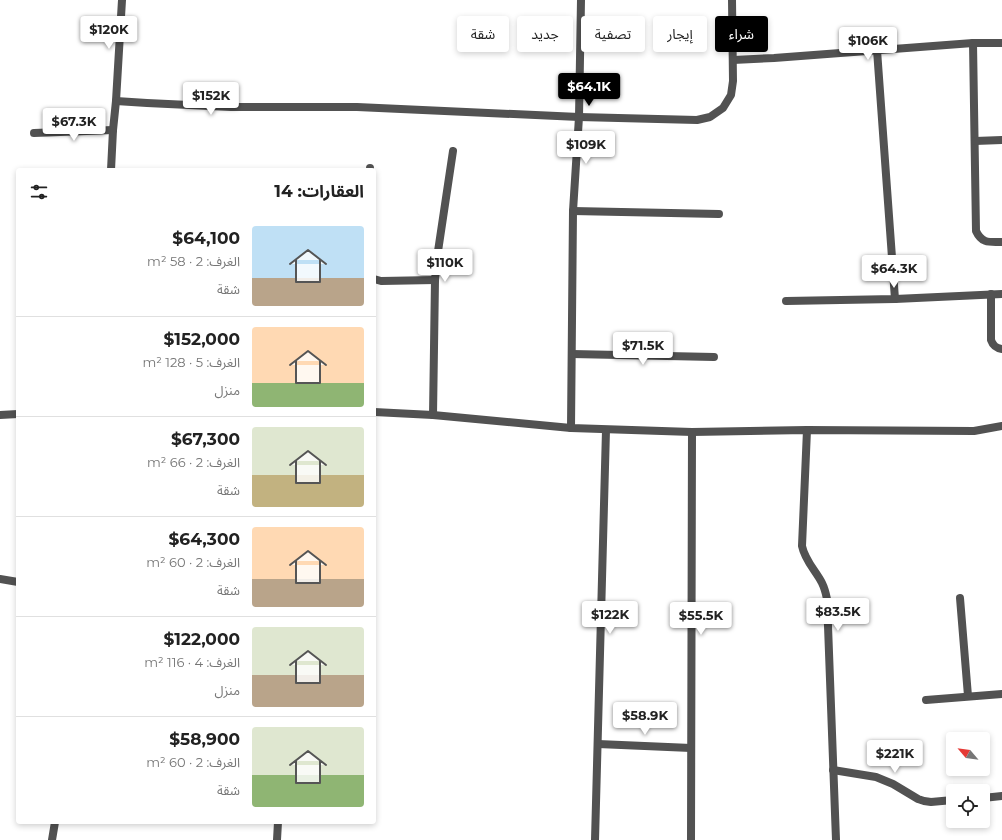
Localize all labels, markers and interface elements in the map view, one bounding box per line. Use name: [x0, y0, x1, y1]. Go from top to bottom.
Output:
pin: $120K: [81, 16, 137, 50]
chip: شقة: [457, 16, 509, 52]
chip: جديد: [517, 16, 573, 52]
chip: تصفية: [581, 16, 645, 52]
chip: إيجار: [653, 16, 707, 52]
chip: شراء: [715, 16, 768, 52]
text: $120K: [89, 21, 129, 37]
pin: $106K: [840, 27, 896, 61]
text: $106K: [848, 32, 888, 48]
pin: $64.1K: [556, 73, 622, 107]
text: $64.1K: [567, 78, 611, 94]
pin: $152K: [183, 82, 239, 116]
text: $152K: [192, 87, 230, 103]
pin: $67.3K: [41, 108, 107, 142]
text: $67.3K: [52, 113, 96, 129]
pin: $109K: [558, 131, 614, 165]
text: $109K: [566, 136, 606, 152]
icon: filters: [28, 181, 50, 203]
text: العقارات: 14: [274, 181, 364, 201]
text: $64,100: [172, 228, 240, 248]
icon: home: [284, 242, 332, 290]
pin: $110K: [417, 249, 473, 283]
text: الغرف: 2 · 58 m²: [147, 253, 240, 269]
text: $110K: [427, 254, 463, 270]
pin: $64.3K: [861, 255, 927, 289]
text: $64.3K: [871, 260, 917, 276]
text: شقة: [217, 281, 240, 297]
text: $152,000: [164, 329, 240, 349]
pin: $71.5K: [610, 332, 676, 366]
text: $71.5K: [622, 337, 664, 353]
icon: home: [284, 343, 332, 391]
text: الغرف: 5 · 128 m²: [142, 354, 240, 370]
text: منزل: [215, 382, 240, 398]
text: $67,300: [171, 429, 240, 449]
icon: home: [284, 443, 332, 491]
text: الغرف: 2 · 66 m²: [147, 454, 240, 470]
text: شقة: [217, 482, 240, 498]
text: $64,300: [168, 529, 240, 549]
icon: home: [284, 543, 332, 591]
text: الغرف: 2 · 60 m²: [146, 554, 240, 570]
text: شقة: [217, 582, 240, 598]
pin: $83.5K: [805, 598, 871, 632]
pin: $122K: [582, 601, 638, 635]
pin: $55.5K: [668, 602, 734, 636]
text: $83.5K: [815, 603, 861, 619]
text: $122K: [591, 606, 629, 622]
text: $55.5K: [679, 607, 723, 623]
text: $122,000: [164, 629, 240, 649]
icon: home: [284, 643, 332, 691]
text: الغرف: 4 · 116 m²: [144, 654, 240, 670]
text: منزل: [215, 682, 240, 698]
pin: $58.9K: [612, 702, 678, 736]
text: $58.9K: [622, 707, 668, 723]
text: $58,900: [169, 729, 240, 749]
north arrow: [946, 732, 990, 776]
map controls: [946, 732, 990, 828]
pin: $221K: [867, 740, 923, 774]
icon: home: [284, 743, 332, 791]
text: $221K: [876, 745, 914, 761]
text: الغرف: 2 · 60 m²: [146, 754, 240, 770]
text: شقة: [217, 782, 240, 798]
button: locate: [946, 784, 990, 828]

